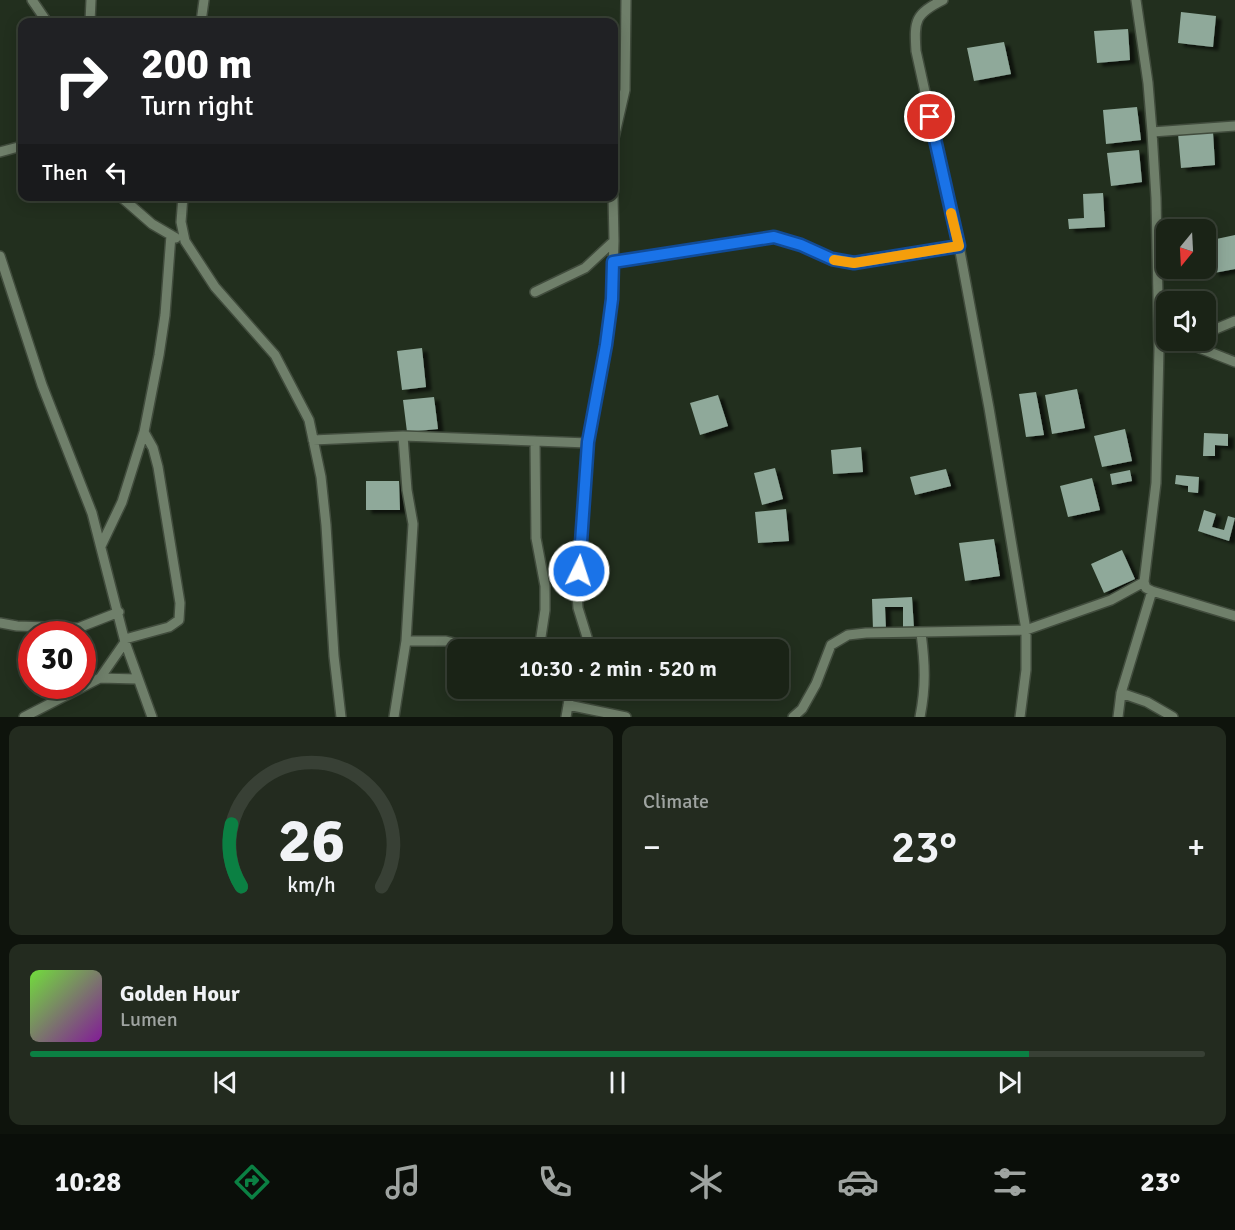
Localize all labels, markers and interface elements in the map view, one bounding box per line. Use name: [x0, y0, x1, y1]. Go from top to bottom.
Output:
text: 200 m: [141, 39, 252, 90]
icon: right: [42, 42, 120, 120]
text: Turn right: [141, 90, 254, 123]
pin: [904, 91, 955, 142]
icon: arrive: [913, 100, 946, 133]
icon: left: [100, 156, 133, 189]
text: Then: [42, 159, 88, 186]
north arrow: [1156, 219, 1216, 279]
map controls: [1156, 219, 1216, 351]
button: sound: [1156, 291, 1216, 351]
position arrow: [547, 539, 611, 603]
speed limit sign: 30: [18, 621, 96, 699]
text: 10:30 · 2 min · 520 m: [519, 655, 717, 682]
text: Climate: [643, 789, 709, 814]
text: 26: [277, 802, 345, 879]
text: 23°: [891, 820, 957, 875]
text: −: [643, 827, 661, 868]
text: +: [1187, 827, 1205, 868]
text: km/h: [287, 873, 335, 899]
text: Golden Hour: [120, 980, 240, 1007]
text: Lumen: [120, 1007, 178, 1032]
icon: previous: [209, 1066, 242, 1099]
icon: pause: [601, 1066, 634, 1099]
icon: next: [993, 1066, 1026, 1099]
icon: directions: [231, 1161, 273, 1203]
icon: music: [382, 1161, 424, 1203]
icon: phone: [534, 1161, 576, 1203]
icon: climate: [685, 1161, 727, 1203]
icon: car: [837, 1161, 879, 1203]
icon: filters: [989, 1161, 1031, 1203]
text: 10:28: [55, 1166, 121, 1199]
text: 23°: [1140, 1166, 1180, 1199]

